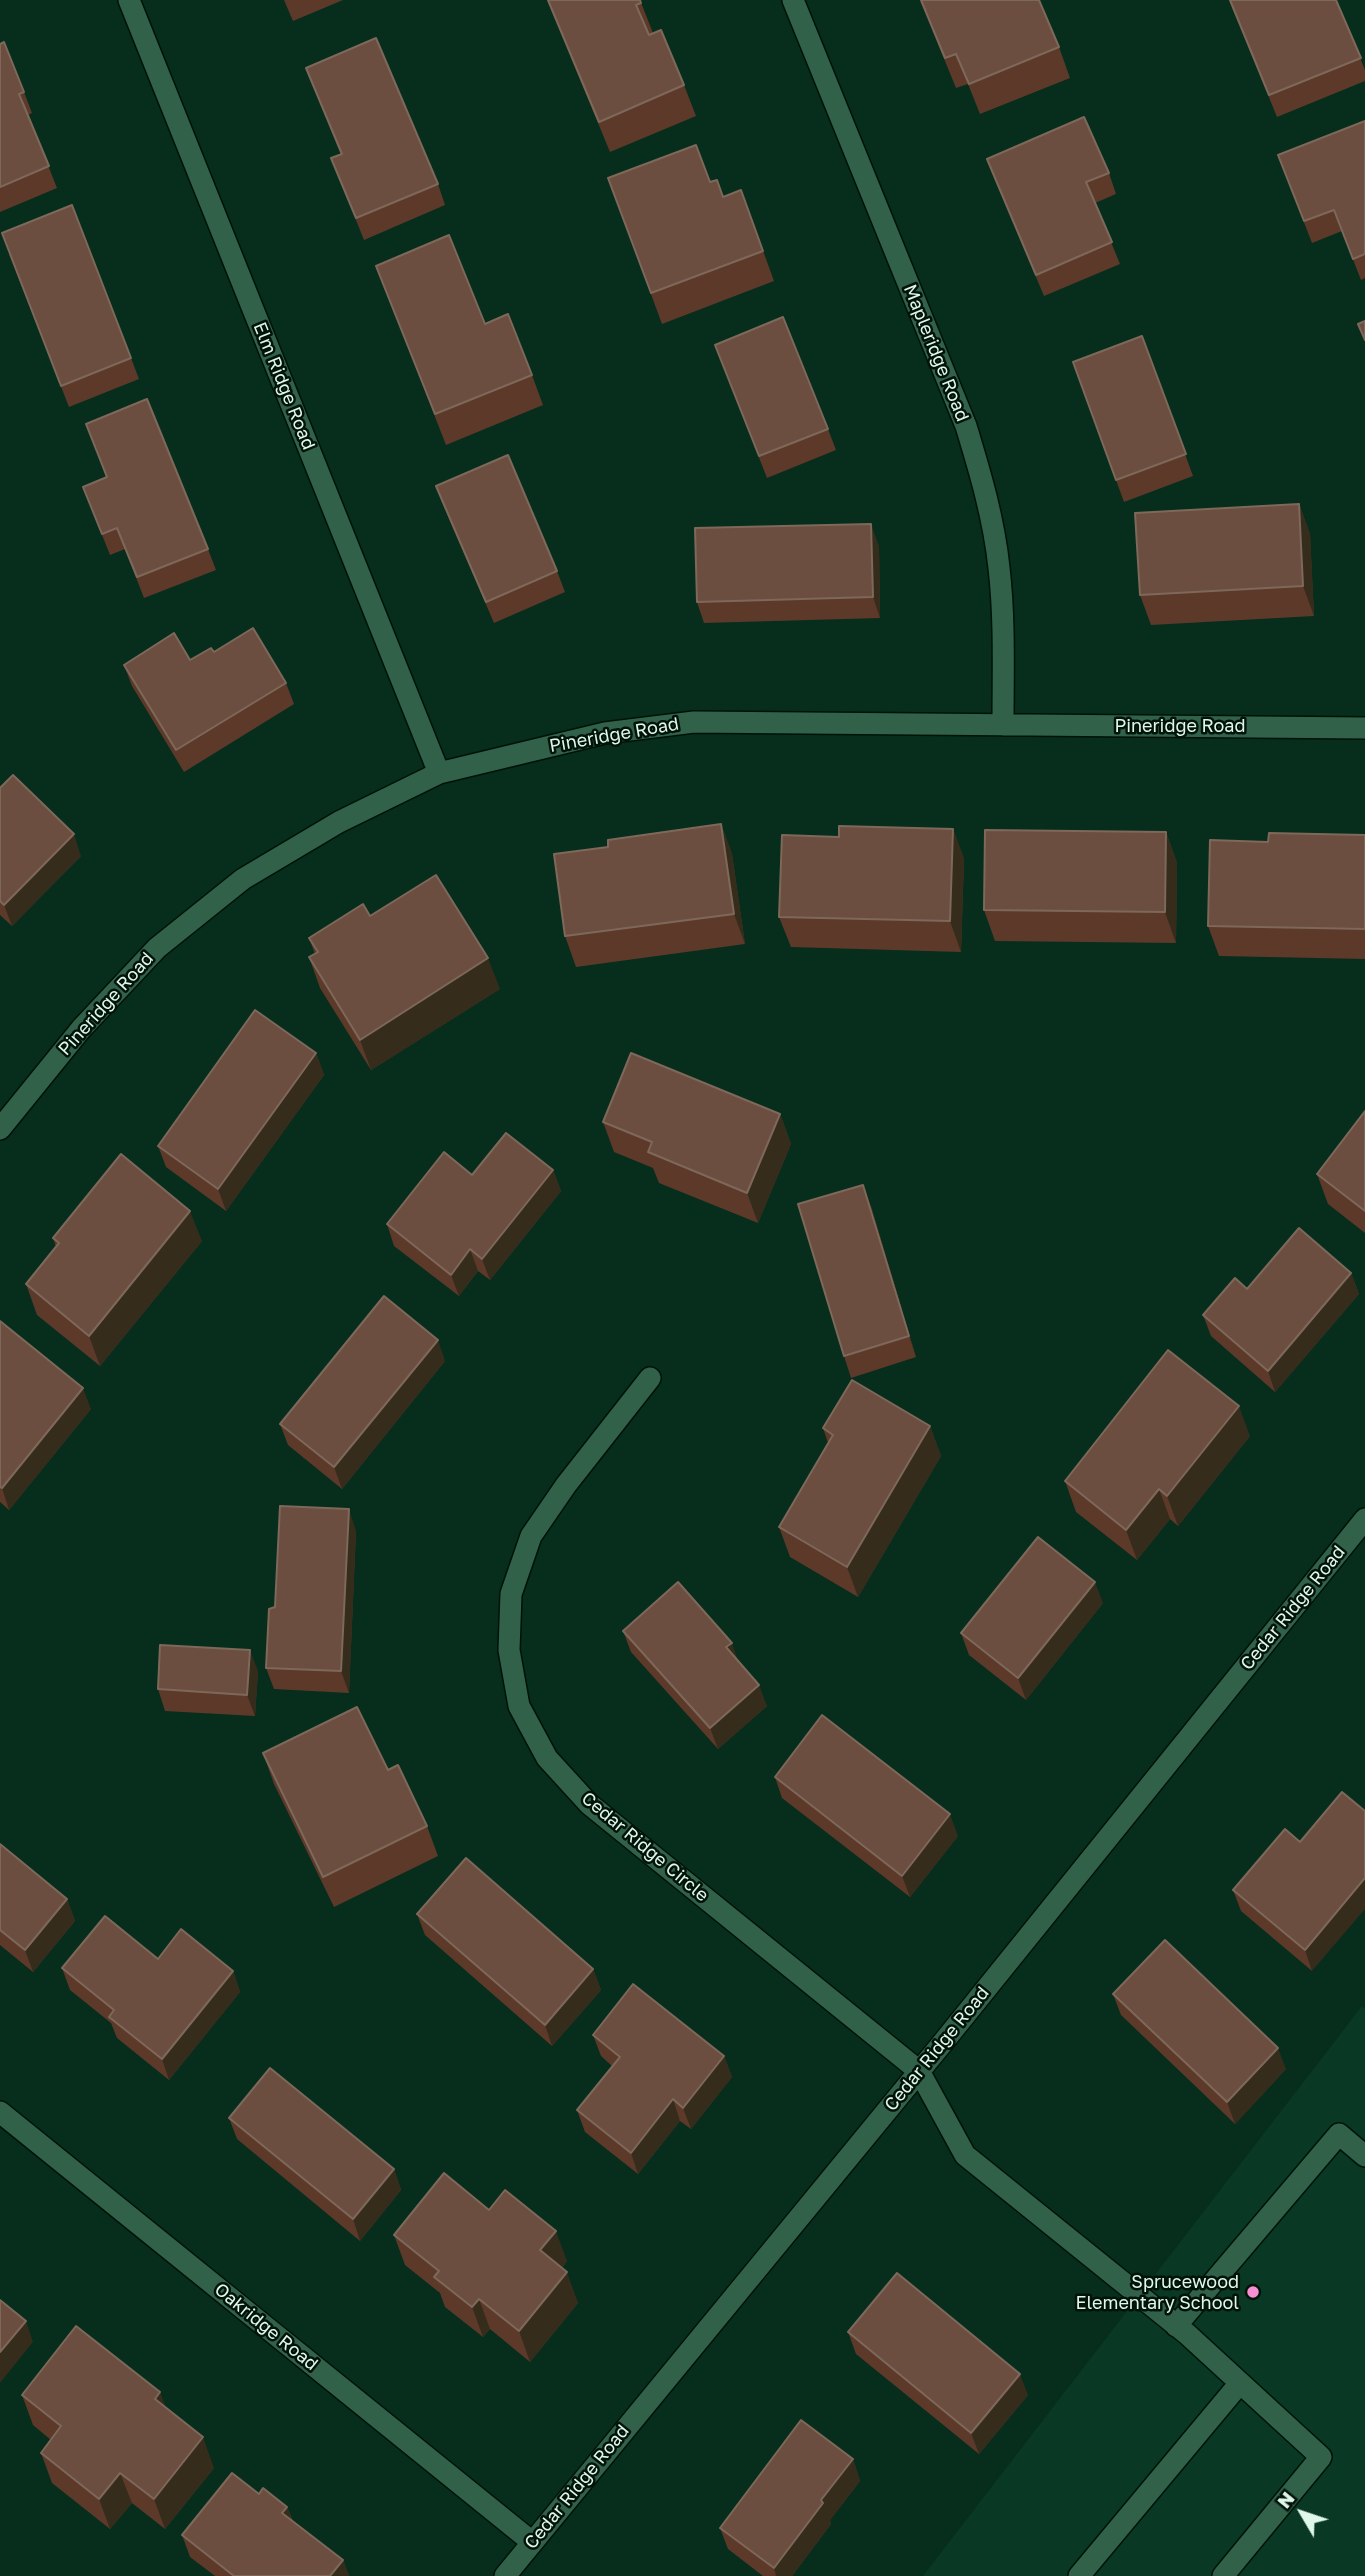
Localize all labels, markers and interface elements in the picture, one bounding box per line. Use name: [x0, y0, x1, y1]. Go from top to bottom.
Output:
street label: Mapleridge Road: [899, 281, 973, 425]
street label: Elm Ridge Road: [249, 319, 319, 453]
street label: Pineridge Road: [548, 713, 680, 757]
street label: Pineridge Road: [1114, 715, 1246, 737]
street label: Pineridge Road: [54, 948, 158, 1060]
street label: Cedar Ridge Road: [1236, 1541, 1350, 1675]
street label: Cedar Ridge Circle: [577, 1788, 713, 1906]
street label: Cedar Ridge Road: [880, 1982, 994, 2116]
place label: Sprucewood Elementary School: [1075, 2271, 1239, 2314]
street label: Oakridge Road: [210, 2279, 322, 2375]
marker: Sprucewood Elementary School: [1245, 2284, 1261, 2300]
street label: Cedar Ridge Road: [520, 2420, 634, 2554]
north arrow: [1267, 2478, 1337, 2548]
text: N: [1272, 2487, 1299, 2512]

